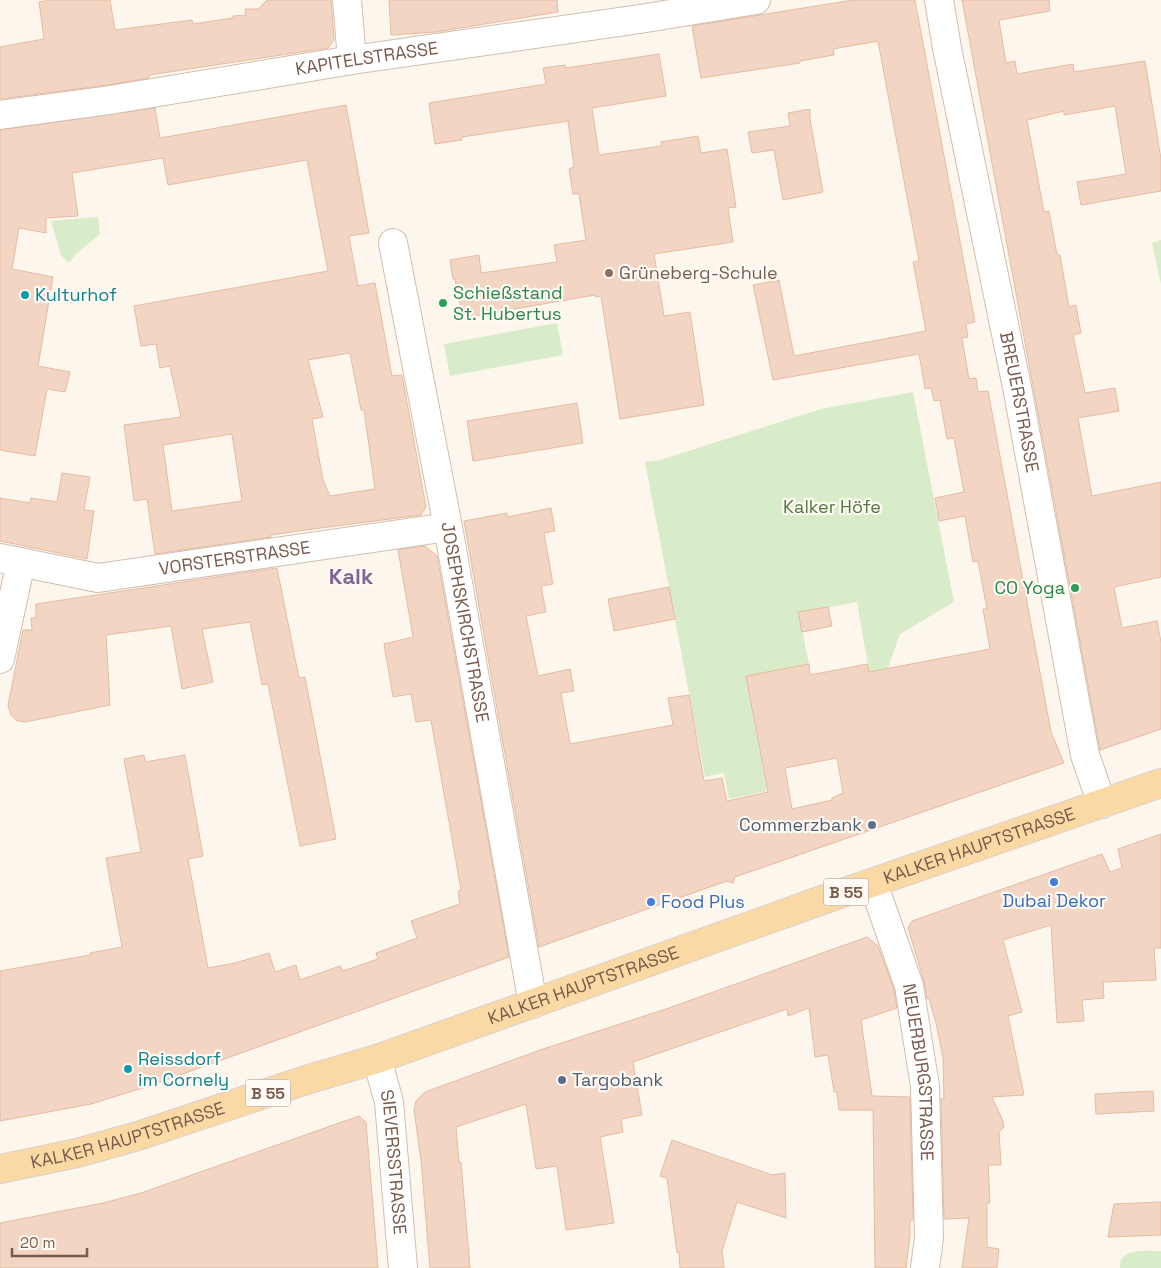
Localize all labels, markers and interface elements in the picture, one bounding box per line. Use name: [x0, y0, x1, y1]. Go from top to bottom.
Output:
street label: KAPITELSTRASSE: [293, 36, 439, 80]
place label: Grüneberg-Schule: [619, 261, 778, 284]
marker: Grüneberg-Schule: [603, 267, 615, 279]
place label: Schießstand St. Hubertus: [453, 281, 563, 325]
place label: Kulturhof: [35, 283, 117, 306]
marker: Kulturhof: [19, 289, 31, 301]
marker: Schießstand St. Hubertus: [437, 297, 449, 309]
street label: BREUERSTRASSE: [995, 329, 1045, 474]
park label: Kalker Höfe: [783, 495, 881, 518]
street label: JOSEPHSKIRCHSTRASSE: [436, 520, 495, 724]
street label: VORSTERSTRASSE: [157, 535, 312, 580]
district label: Kalk: [329, 562, 374, 590]
place label: CO Yoga: [995, 576, 1065, 599]
marker: CO Yoga: [1069, 582, 1081, 594]
street label: KALKER HAUPTSTRASSE: [880, 802, 1078, 889]
place label: Commerzbank: [739, 813, 862, 836]
marker: Commerzbank: [866, 819, 878, 831]
marker: Dubai Dekor: [1048, 876, 1060, 888]
road number: B 55: [824, 879, 868, 906]
place label: Dubai Dekor: [1002, 889, 1106, 912]
place label: Food Plus: [661, 890, 745, 913]
marker: Food Plus: [645, 896, 657, 908]
street label: KALKER HAUPTSTRASSE: [484, 940, 682, 1030]
street label: NEUERBURGSTRASSE: [898, 982, 939, 1161]
place label: Reissdorf im Cornely: [138, 1047, 229, 1091]
marker: Reissdorf im Cornely: [122, 1063, 134, 1075]
place label: Targobank: [572, 1068, 663, 1091]
marker: Targobank: [556, 1074, 568, 1086]
road number: B 55: [246, 1080, 290, 1106]
street label: SIEVERSSTRASSE: [375, 1087, 412, 1235]
street label: KALKER HAUPTSTRASSE: [28, 1096, 227, 1173]
scale bar: [12, 1226, 88, 1258]
text: 20 m: [20, 1233, 55, 1252]

